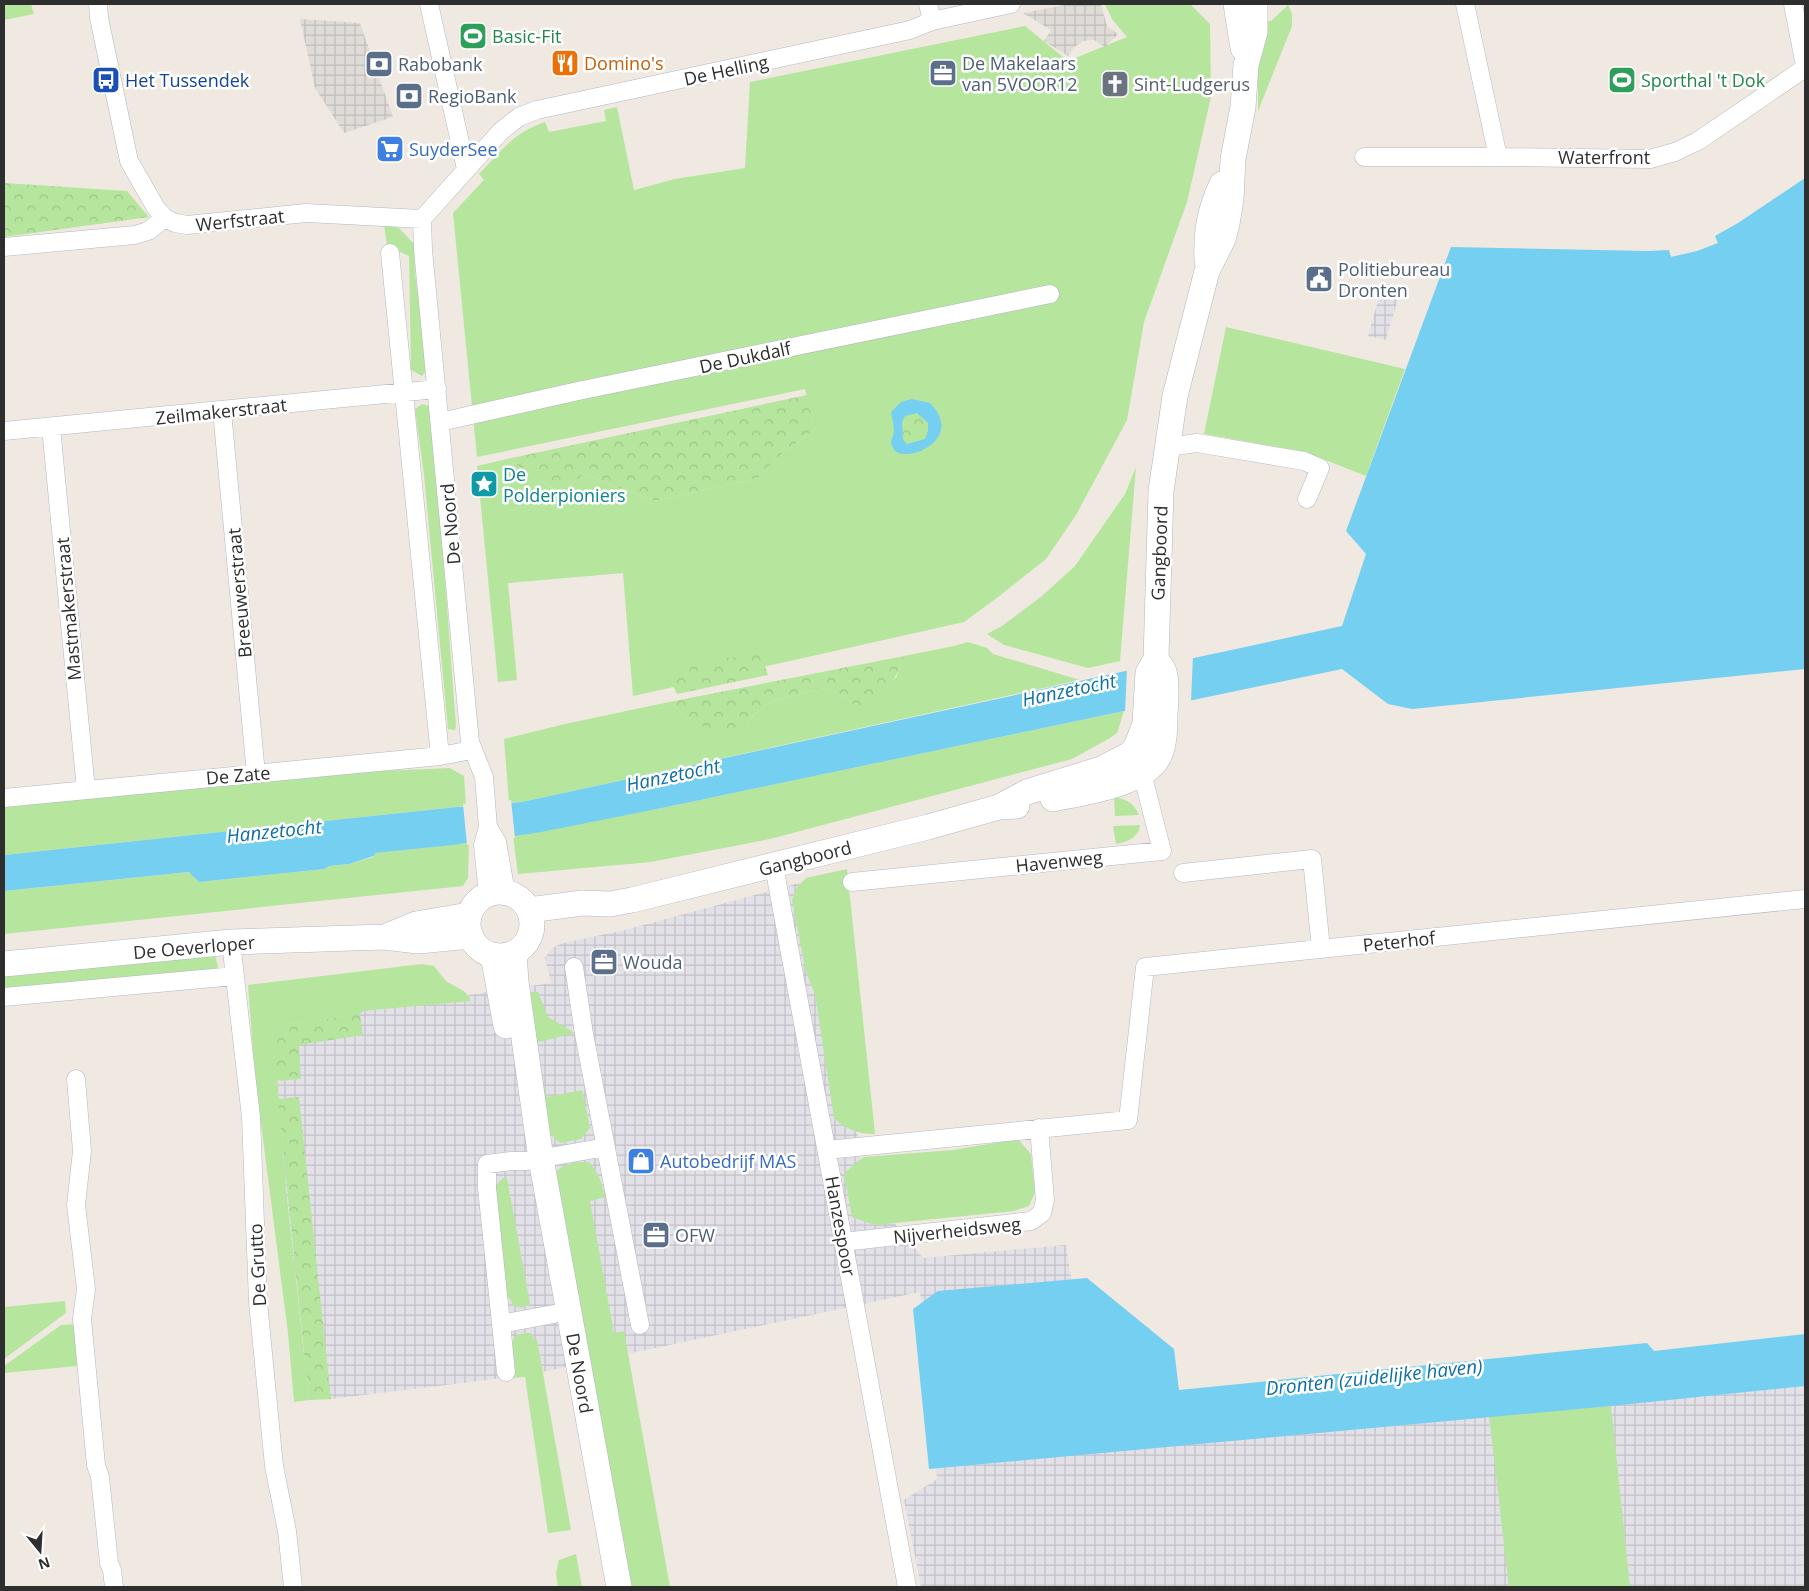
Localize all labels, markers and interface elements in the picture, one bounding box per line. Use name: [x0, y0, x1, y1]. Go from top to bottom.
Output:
sports icon: Basic-Fit: [458, 21, 488, 51]
place label: Basic-Fit: [492, 24, 561, 48]
restaurant icon: Domino's: [550, 48, 580, 78]
bank icon: Rabobank: [364, 49, 394, 79]
street label: De Helling: [682, 49, 771, 91]
place label: Domino's: [584, 51, 664, 75]
place label: De Makelaars van 5VOOR12: [962, 51, 1077, 96]
place label: Rabobank: [398, 52, 483, 76]
office icon: De Makelaars van 5VOOR12: [928, 58, 958, 88]
bus stop icon: Het Tussendek: [91, 65, 121, 95]
sports icon: Sporthal 't Dok: [1607, 65, 1637, 95]
place label: Het Tussendek: [125, 68, 250, 92]
place label: Sporthal 't Dok: [1641, 68, 1766, 92]
church icon: Sint-Ludgerus: [1100, 69, 1130, 99]
place label: Sint-Ludgerus: [1134, 72, 1250, 96]
bank icon: RegioBank: [394, 81, 424, 111]
place label: RegioBank: [428, 84, 517, 108]
supermarket icon: SuyderSee: [375, 134, 405, 164]
place label: SuyderSee: [409, 137, 498, 161]
street label: Waterfront: [1558, 145, 1650, 169]
street label: Werfstraat: [195, 203, 285, 237]
place label: Politiebureau Dronten: [1338, 257, 1450, 302]
public building icon: Politiebureau Dronten: [1304, 264, 1334, 294]
street label: De Dukdalf: [697, 335, 794, 378]
street label: Zeilmakerstraat: [154, 392, 288, 430]
place label: De Polderpioniers: [503, 462, 626, 507]
place icon: De Polderpioniers: [469, 469, 499, 499]
street label: De Noord: [434, 482, 466, 566]
street label: Gangboord: [1145, 505, 1173, 601]
street label: Breeuwerstraat: [221, 527, 257, 659]
street label: Mastmakerstraat: [50, 536, 86, 682]
water label: Hanzetocht: [1020, 667, 1119, 713]
water label: Hanzetocht: [624, 752, 723, 798]
street label: De Zate: [205, 760, 271, 790]
water label: Hanzetocht: [225, 813, 323, 849]
street label: Gangboord: [756, 835, 854, 881]
street label: Havenweg: [1014, 844, 1104, 877]
street label: Peterhof: [1362, 925, 1437, 957]
street label: De Oeverloper: [132, 930, 257, 964]
office icon: Wouda: [589, 947, 619, 977]
place label: Wouda: [623, 950, 683, 974]
shop icon: Autobedrijf MAS: [626, 1146, 656, 1176]
place label: Autobedrijf MAS: [660, 1149, 797, 1173]
street label: Hanzespoor: [820, 1174, 862, 1279]
street label: Nijverheidsweg: [892, 1211, 1022, 1249]
office icon: OFW: [641, 1220, 671, 1250]
street label: De Grutto: [243, 1223, 271, 1307]
place label: OFW: [675, 1223, 715, 1247]
street label: De Noord: [561, 1331, 599, 1415]
water label: Dronten (zuidelijke haven): [1264, 1353, 1484, 1401]
north arrow: [15, 1526, 65, 1576]
text: N: [36, 1553, 53, 1575]

